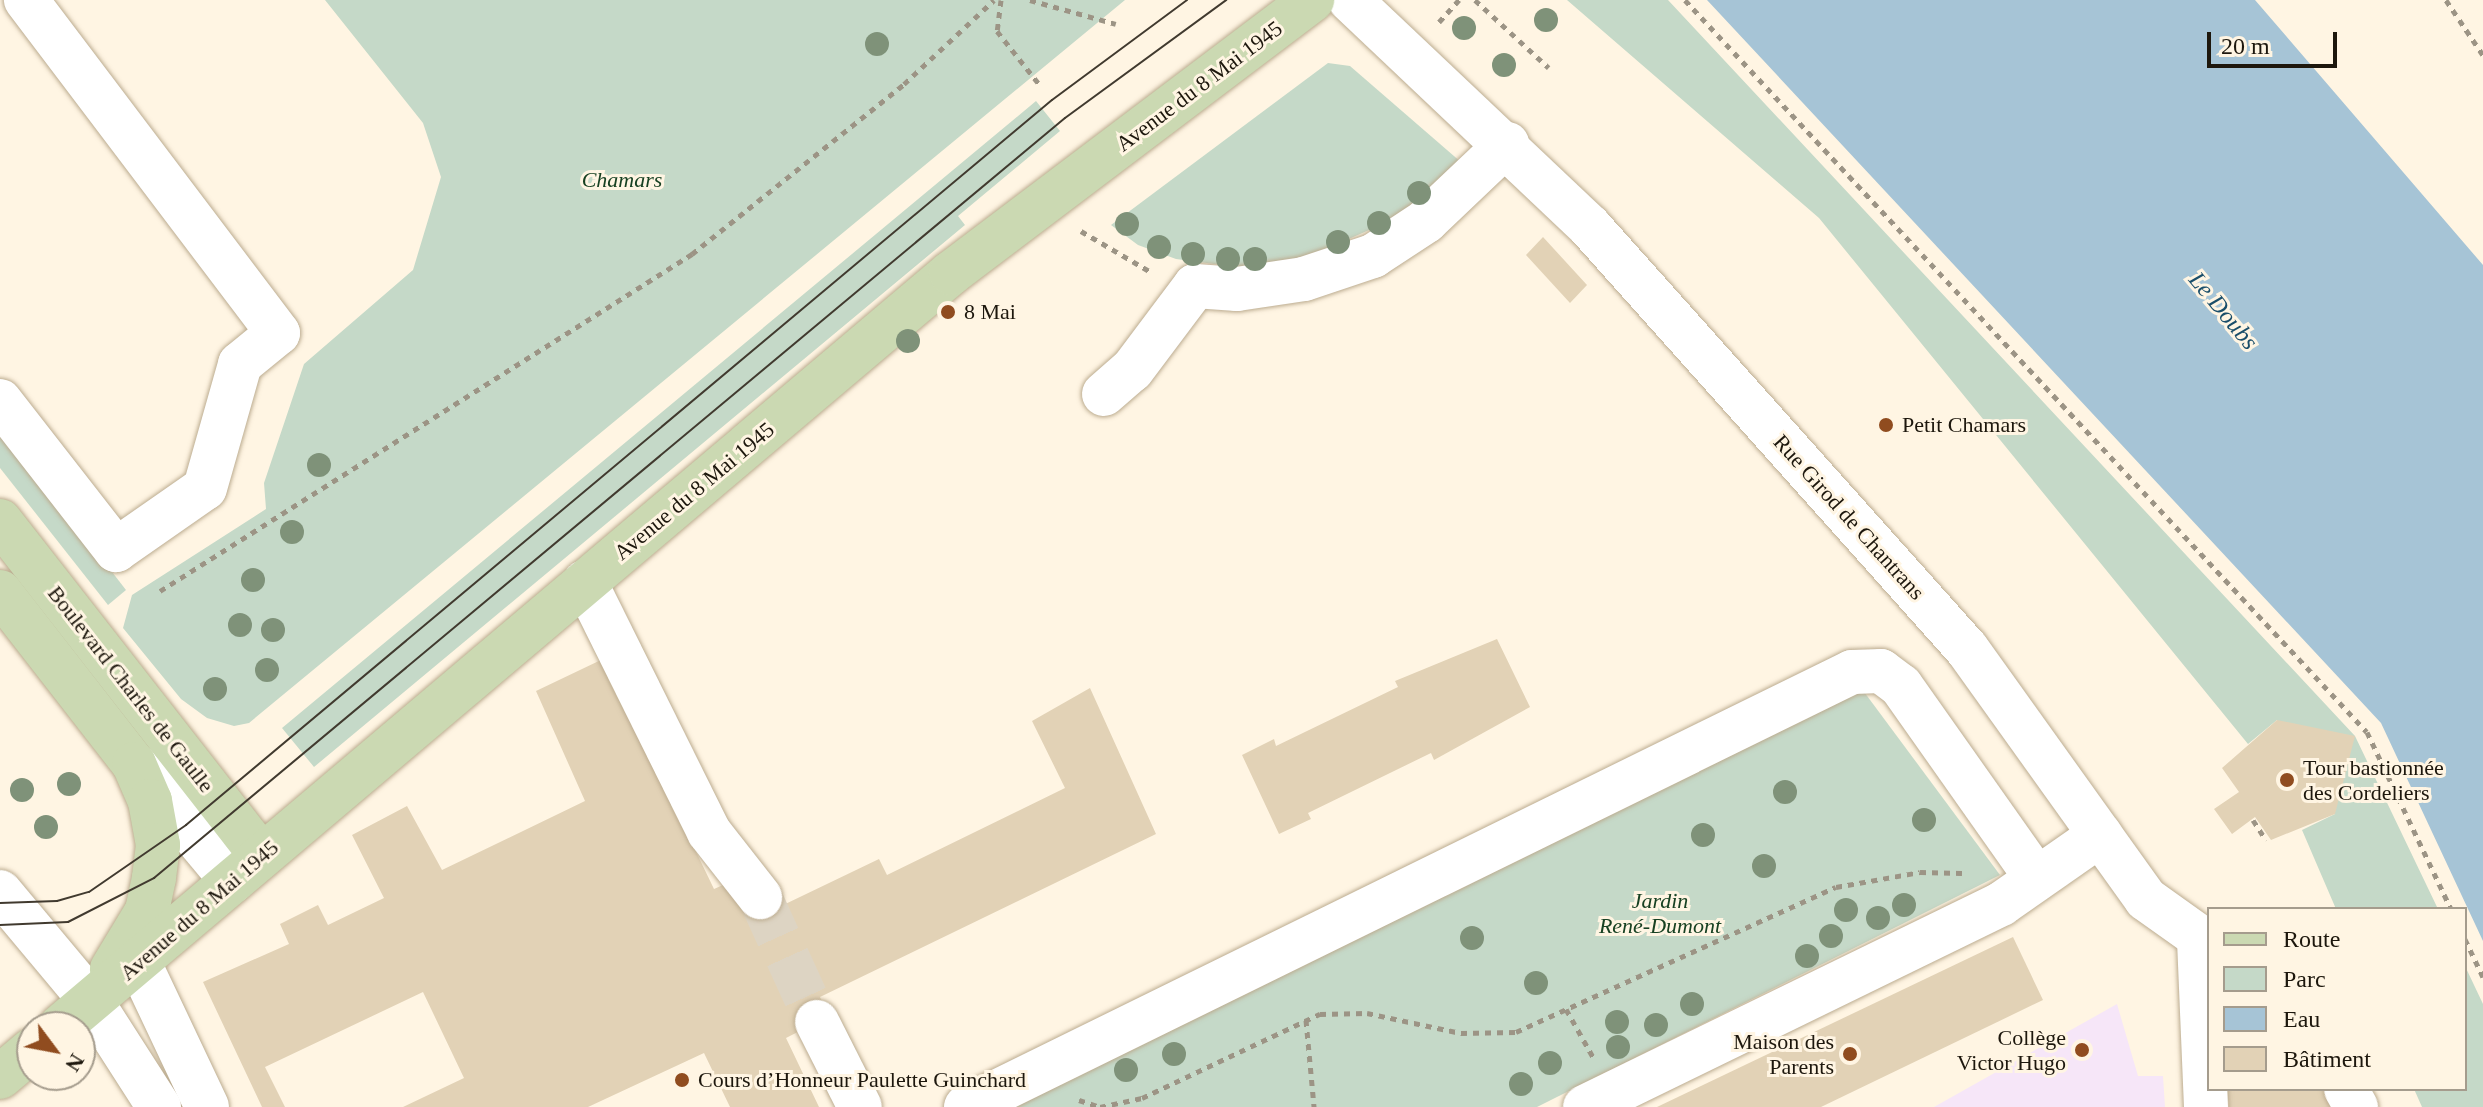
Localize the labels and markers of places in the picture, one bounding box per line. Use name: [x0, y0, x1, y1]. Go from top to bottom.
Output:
place label: 8 Mai: [964, 299, 1016, 325]
marker: 8 Mai: [939, 303, 957, 321]
place label: Petit Chamars: [1902, 412, 2026, 438]
marker: Petit Chamars: [1877, 416, 1895, 434]
place label: Tour bastionnée des Cordeliers: [2303, 754, 2444, 806]
marker: Tour bastionnée des Cordeliers: [2278, 771, 2296, 789]
place label: Collège Victor Hugo: [1957, 1024, 2066, 1076]
place label: Maison des Parents: [1733, 1028, 1834, 1080]
marker: Collège Victor Hugo: [2073, 1041, 2091, 1059]
marker: Maison des Parents: [1841, 1045, 1859, 1063]
place label: Cours d’Honneur Paulette Guinchard: [698, 1067, 1026, 1093]
marker: Cours d’Honneur Paulette Guinchard: [673, 1071, 691, 1089]

